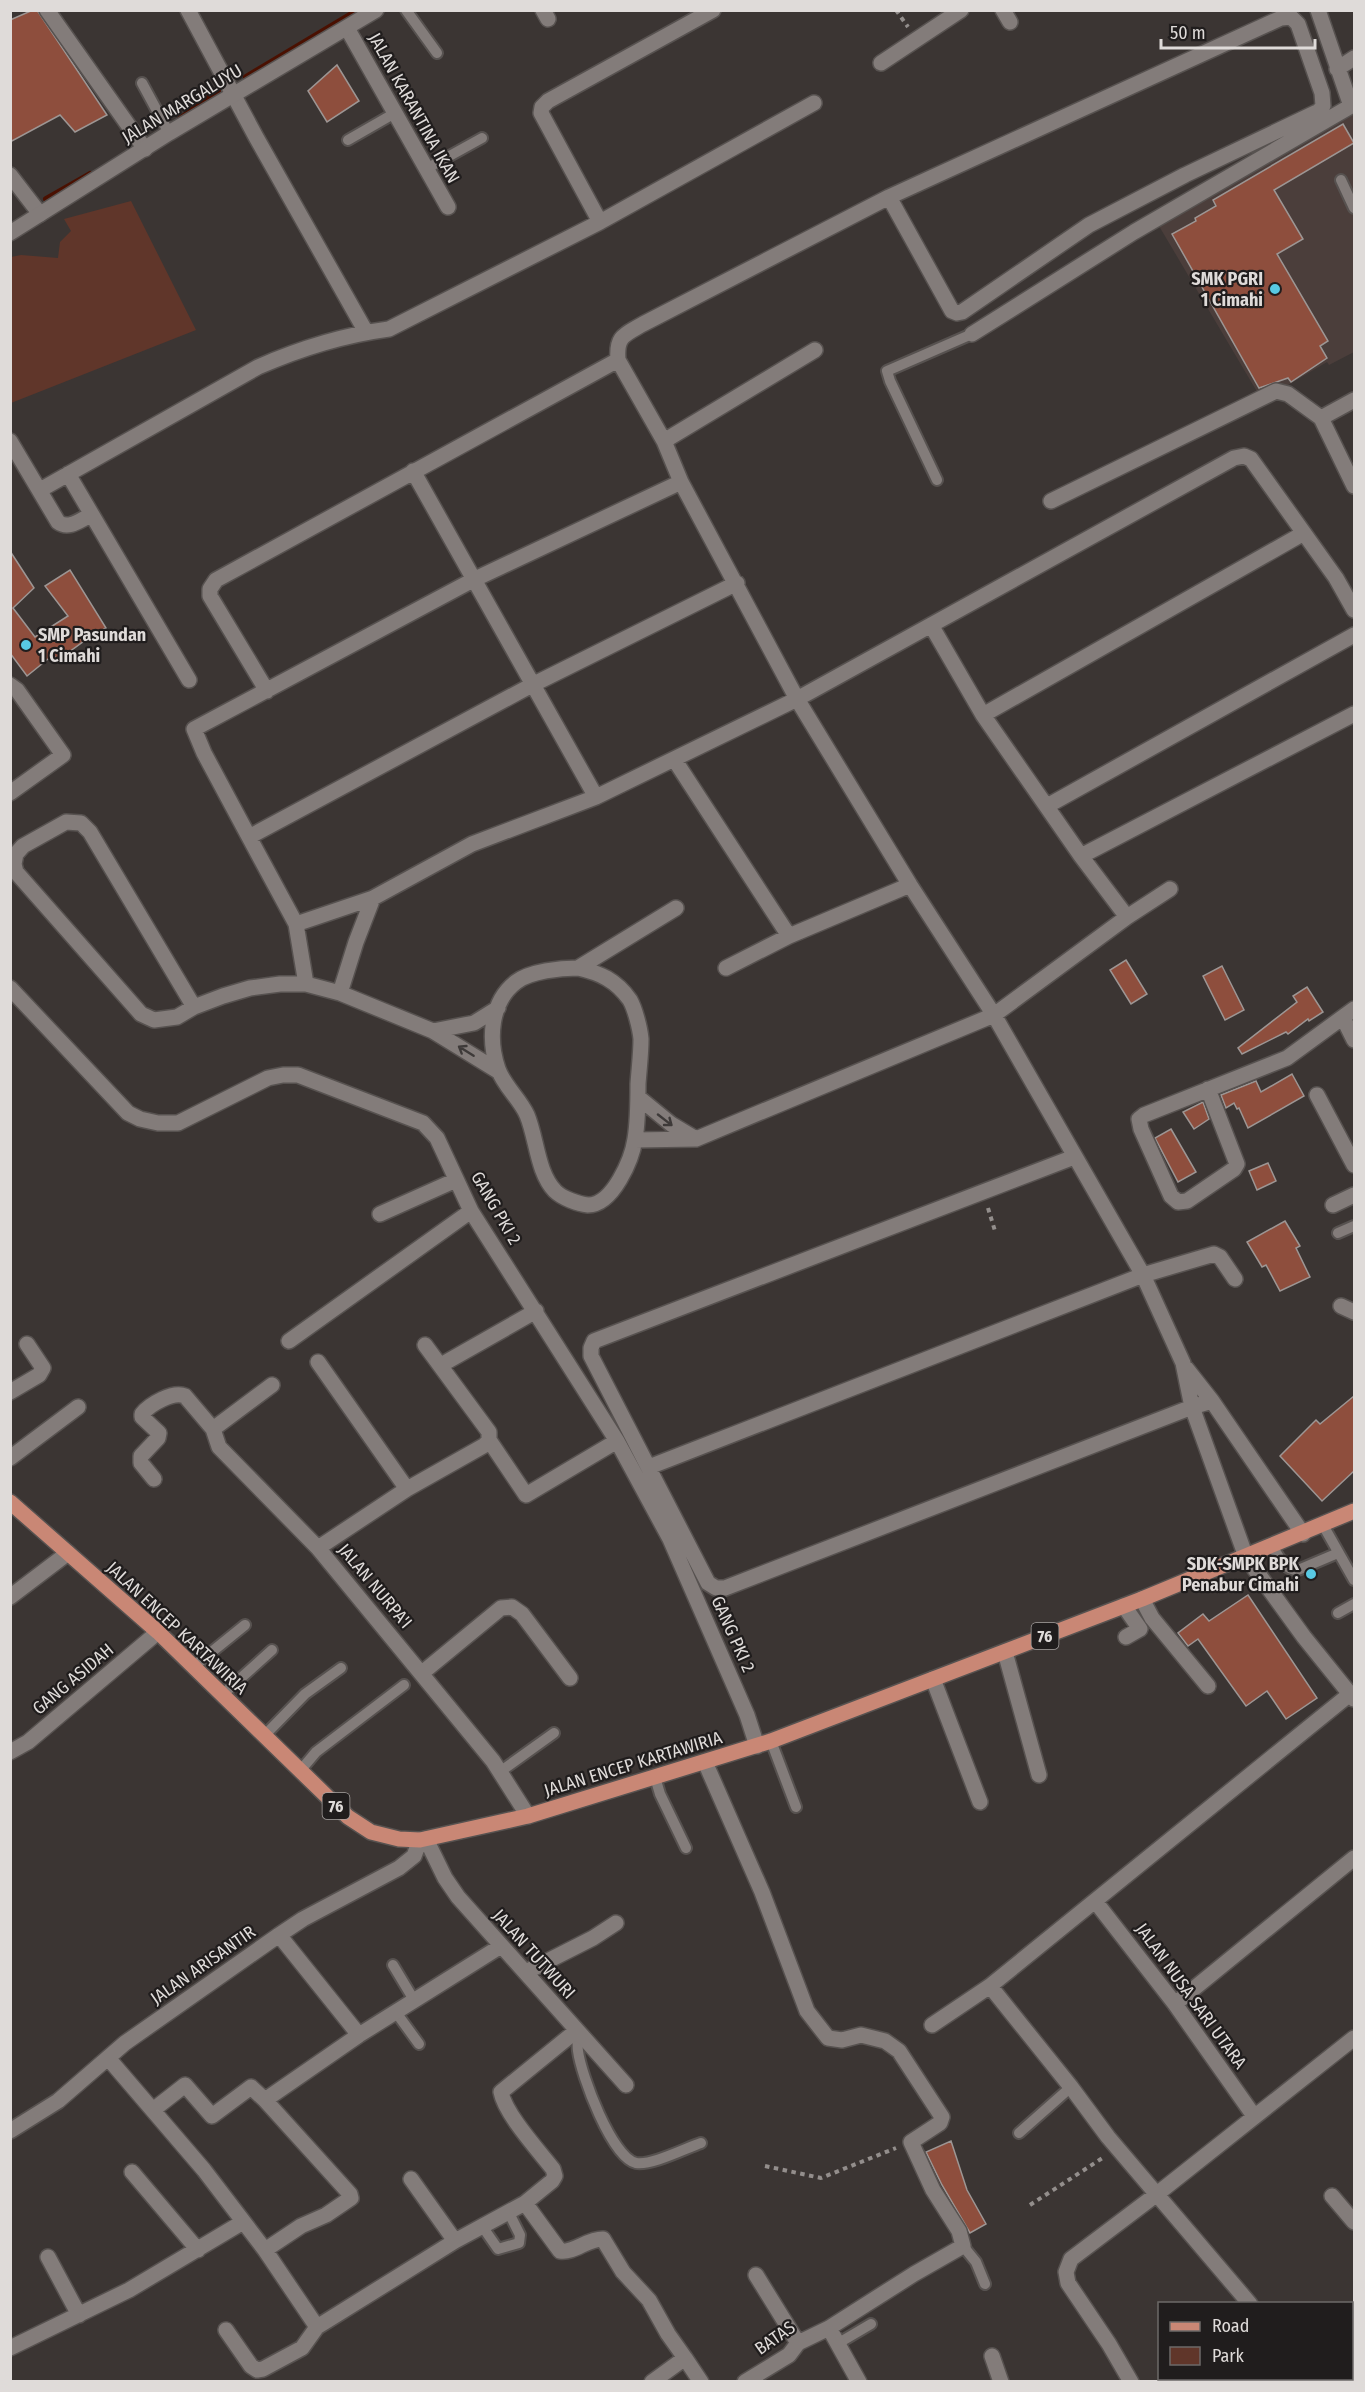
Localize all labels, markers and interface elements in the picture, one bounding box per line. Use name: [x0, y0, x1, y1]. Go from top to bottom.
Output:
scale bar: [1161, 12, 1316, 50]
text: 50 m: [1170, 22, 1206, 44]
street label: JALAN KARANTINA IKAN: [364, 29, 464, 187]
street label: JALAN MARGALUYU: [118, 59, 246, 149]
place label: SMK PGRI 1 Cimahi: [1191, 268, 1263, 311]
marker: SMK PGRI 1 Cimahi: [1268, 282, 1282, 296]
place label: SMP Pasundan 1 Cimahi: [38, 624, 146, 667]
marker: SMP Pasundan 1 Cimahi: [19, 638, 33, 652]
one-way arrow: [458, 1045, 475, 1057]
one-way arrow: [657, 1113, 673, 1126]
street label: GANG PKI 2: [466, 1167, 526, 1249]
street label: JALAN NURPA'I: [333, 1539, 417, 1633]
place label: SDK-SMPK BPK Penabur Cimahi: [1182, 1553, 1300, 1596]
street label: JALAN ENCEP KARTAWIRIA: [102, 1557, 253, 1700]
marker: SDK-SMPK BPK Penabur Cimahi: [1304, 1567, 1318, 1581]
street label: GANG PKI 2: [706, 1592, 760, 1676]
road number: 76: [1032, 1623, 1058, 1649]
street label: GANG ASIDAH: [28, 1639, 118, 1719]
street label: JALAN ENCEP KARTAWIRIA: [541, 1726, 725, 1802]
road number: 76: [322, 1793, 350, 1819]
street label: JALAN TUTWURI: [488, 1905, 580, 2003]
street label: JALAN NUSA SARI UTARA: [1131, 1919, 1252, 2074]
street label: JALAN ARISANTIR: [146, 1921, 260, 2009]
legend: [1158, 2302, 1353, 2380]
text: Road: [1212, 2315, 1249, 2337]
street label: BATAS: [751, 2316, 799, 2360]
text: Park: [1212, 2345, 1245, 2367]

